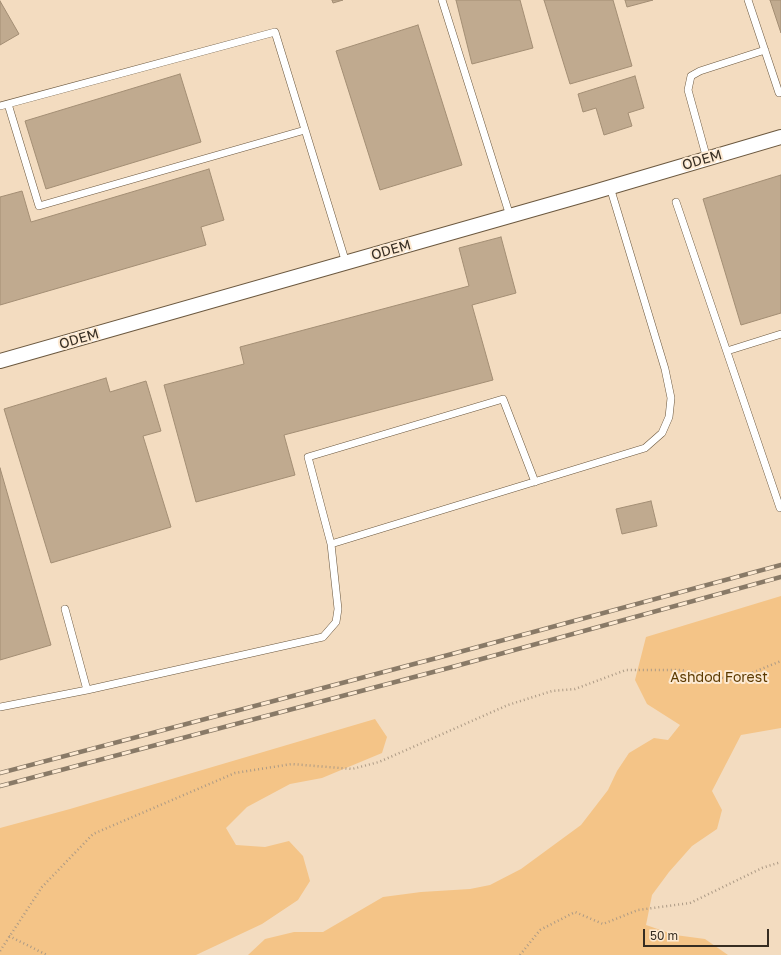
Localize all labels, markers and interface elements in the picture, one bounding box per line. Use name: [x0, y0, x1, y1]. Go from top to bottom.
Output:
street label: ODEM: [680, 146, 724, 174]
street label: ODEM: [369, 236, 413, 264]
street label: ODEM: [57, 325, 101, 353]
park label: Ashdod Forest: [670, 670, 768, 686]
scale bar: [645, 921, 771, 947]
text: 50 m: [650, 928, 678, 943]

